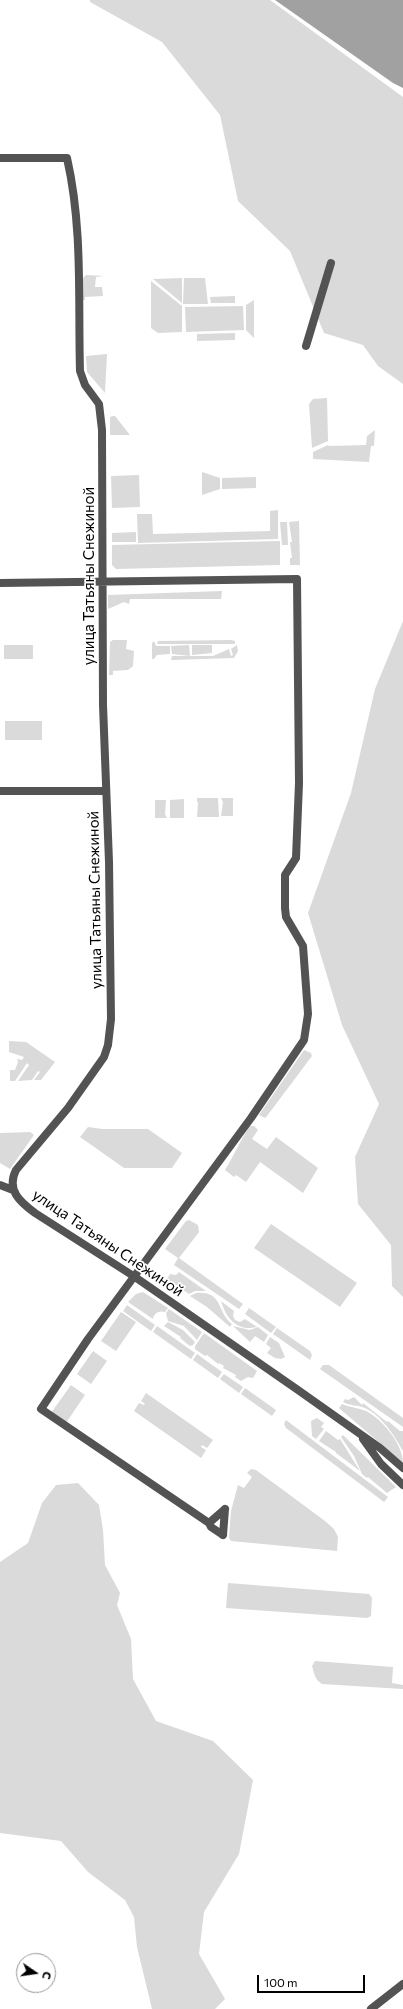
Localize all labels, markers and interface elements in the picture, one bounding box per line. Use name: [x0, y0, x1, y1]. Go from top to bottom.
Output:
street label: улица Татьяны Снежиной: [80, 487, 98, 665]
street label: улица Татьяны Снежиной: [84, 811, 106, 989]
street label: улица Татьяны Снежиной: [29, 1186, 187, 1300]
north arrow: [16, 1953, 56, 1993]
scale bar: [259, 1967, 367, 1993]
text: С: [40, 1970, 54, 1981]
text: 100 m: [264, 1975, 298, 1989]

